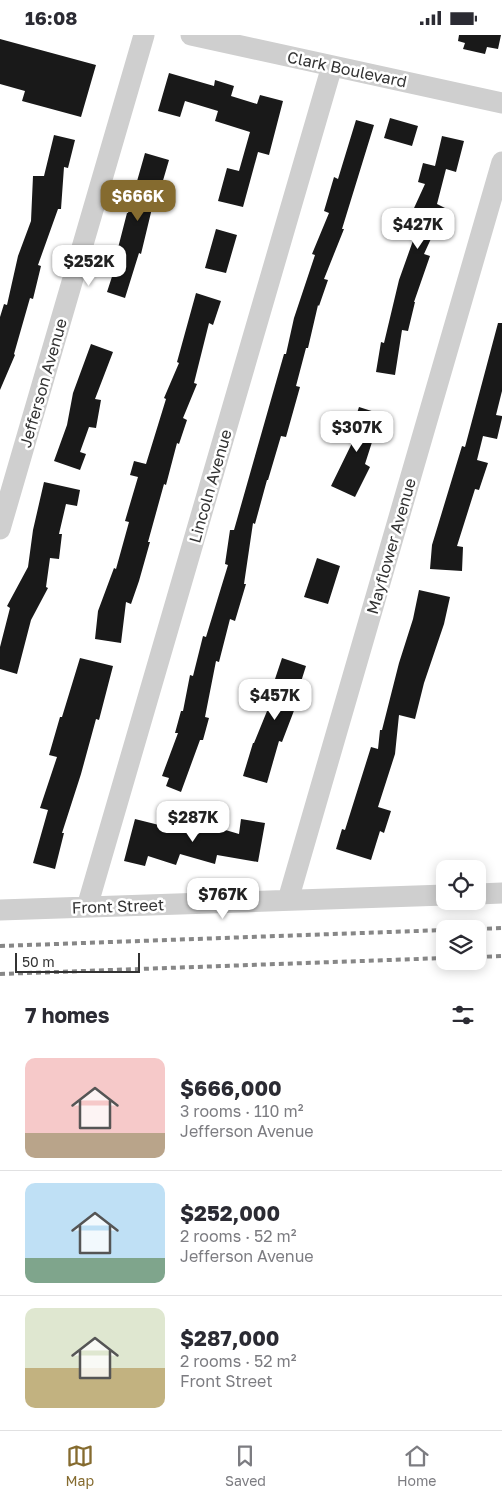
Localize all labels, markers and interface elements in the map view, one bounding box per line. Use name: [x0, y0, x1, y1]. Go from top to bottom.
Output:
text: 16:08: [25, 6, 77, 29]
street label: Clark Boulevard: [285, 47, 409, 91]
pin: $666K: [103, 179, 173, 222]
text: $666K: [112, 186, 164, 206]
pin: $427K: [383, 207, 453, 250]
text: $427K: [393, 214, 443, 234]
pin: $252K: [54, 245, 124, 287]
text: $252K: [63, 251, 115, 271]
street label: Jefferson Avenue: [15, 316, 71, 450]
pin: $307K: [322, 411, 392, 453]
text: $307K: [331, 417, 383, 437]
street label: Lincoln Avenue: [184, 427, 236, 545]
street label: Mayflower Avenue: [362, 476, 420, 616]
pin: $457K: [240, 679, 310, 721]
text: $457K: [250, 685, 300, 705]
pin: $287K: [158, 801, 228, 843]
text: $287K: [167, 807, 219, 827]
map controls: [436, 860, 486, 970]
button: locate: [436, 860, 486, 910]
pin: $767K: [188, 877, 258, 920]
text: $767K: [198, 884, 248, 904]
street label: Front Street: [71, 894, 165, 918]
button: layers: [436, 920, 486, 970]
scale bar: [15, 950, 140, 973]
text: 50 m: [22, 953, 55, 970]
icon: filters: [449, 1001, 477, 1029]
text: 7 homes: [25, 1002, 110, 1028]
text: $666,000: [180, 1075, 282, 1101]
icon: home: [65, 1078, 125, 1138]
text: 3 rooms · 110 m²: [180, 1101, 303, 1121]
text: Jefferson Avenue: [180, 1121, 314, 1141]
text: $252,000: [180, 1200, 280, 1226]
icon: home: [65, 1203, 125, 1263]
text: 2 rooms · 52 m²: [180, 1226, 296, 1246]
text: Jefferson Avenue: [180, 1246, 314, 1266]
text: $287,000: [180, 1325, 279, 1351]
icon: home: [65, 1328, 125, 1388]
text: 2 rooms · 52 m²: [180, 1351, 296, 1371]
text: Front Street: [180, 1371, 273, 1391]
tab: Map: [65, 1442, 94, 1489]
tab: Saved: [225, 1442, 266, 1489]
tab: Home: [397, 1442, 436, 1489]

